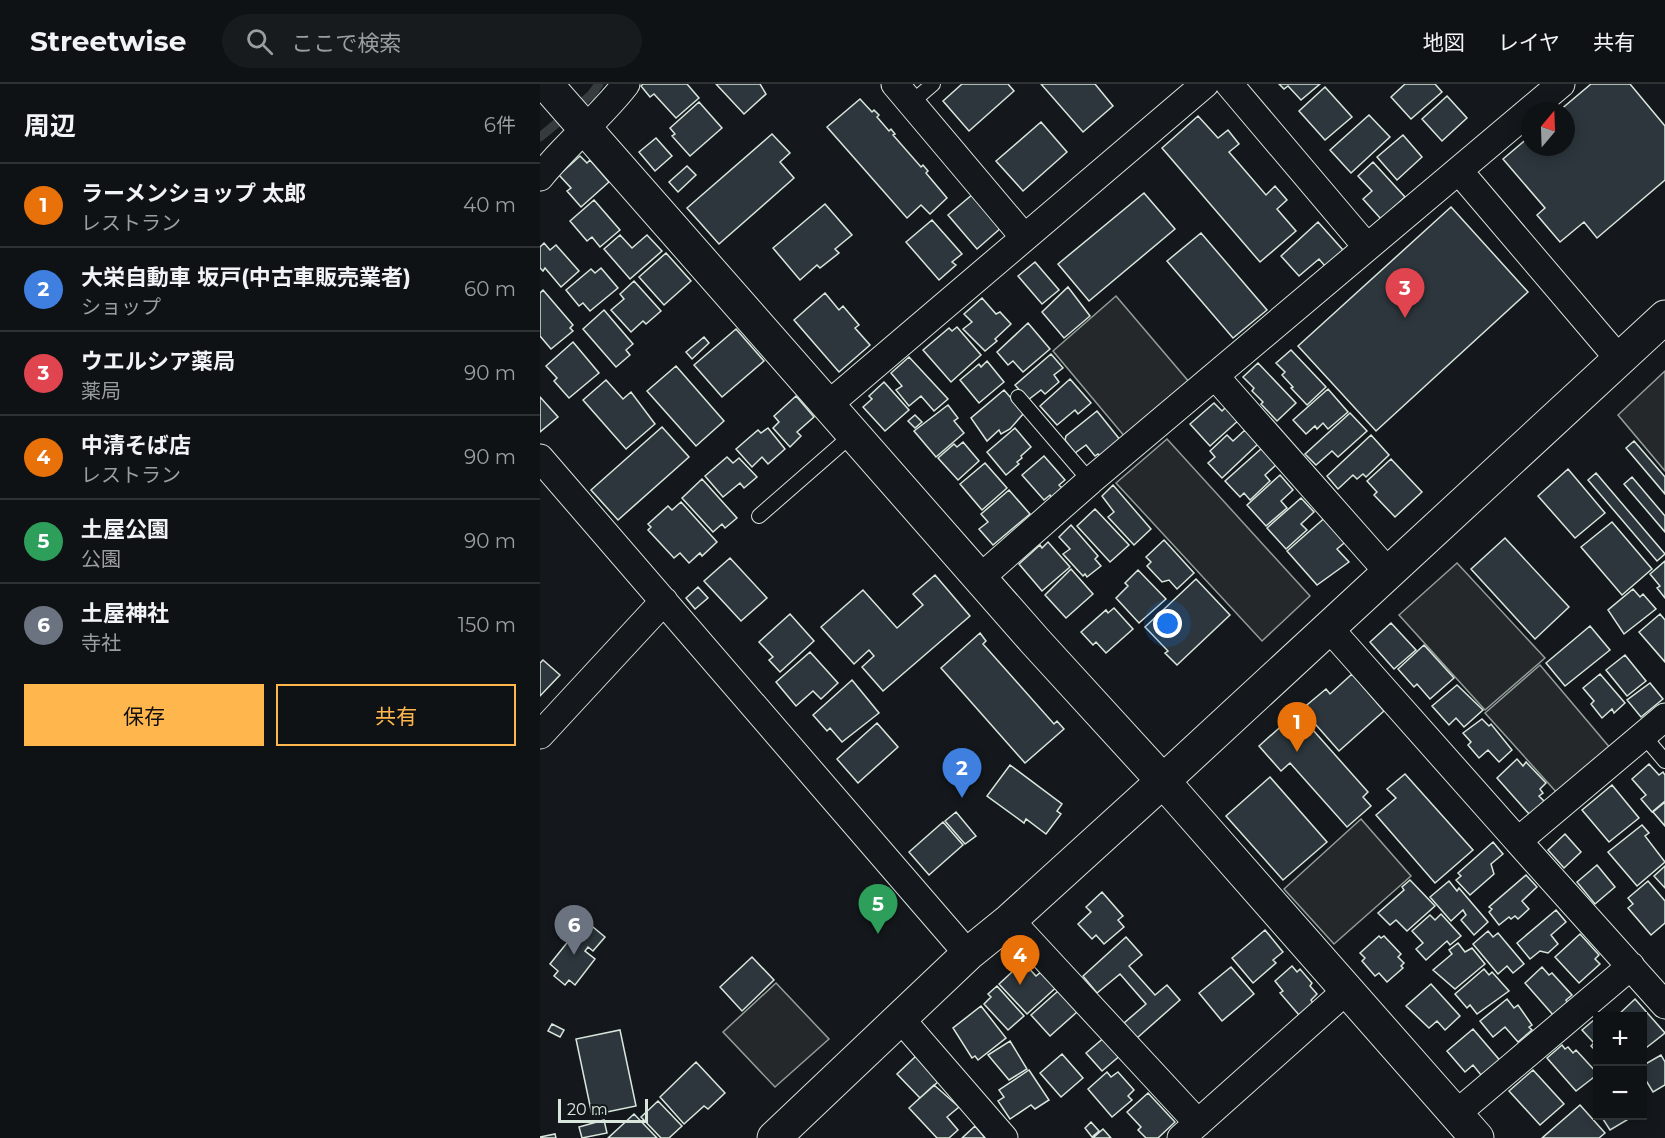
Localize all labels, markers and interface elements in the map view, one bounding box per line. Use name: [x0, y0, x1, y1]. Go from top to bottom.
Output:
search box: [222, 14, 642, 68]
text: Streetwise: [30, 24, 186, 58]
icon: search: [243, 25, 276, 58]
text: ここで検索: [291, 30, 401, 57]
text: 地図: [1423, 30, 1465, 55]
text: レイヤ: [1498, 30, 1560, 55]
text: 共有: [1593, 30, 1635, 55]
north arrow: [1521, 102, 1575, 156]
text: 周辺: [24, 110, 76, 142]
text: 6件: [484, 113, 516, 137]
text: ラーメンショップ 太郎: [81, 180, 306, 207]
text: 1: [40, 193, 47, 217]
text: 40 m: [463, 193, 516, 217]
text: レストラン: [81, 211, 181, 235]
text: 大栄自動車 坂戸(中古車販売業者): [81, 264, 411, 291]
pin: 3: [1386, 268, 1424, 318]
text: 2: [38, 277, 49, 301]
text: 60 m: [464, 277, 516, 301]
text: ショップ: [81, 295, 161, 319]
text: ウエルシア薬局: [81, 348, 235, 375]
text: 3: [38, 361, 49, 385]
text: 90 m: [464, 361, 516, 385]
text: 薬局: [81, 379, 121, 403]
text: 中清そば店: [81, 432, 191, 459]
text: 4: [37, 445, 50, 469]
text: 90 m: [464, 445, 516, 469]
text: レストラン: [81, 463, 181, 487]
text: 土屋公園: [81, 516, 169, 543]
text: 5: [38, 529, 49, 553]
text: 90 m: [464, 529, 516, 553]
text: 公園: [81, 547, 121, 571]
text: 土屋神社: [81, 600, 169, 627]
your location: [1153, 609, 1182, 638]
text: 6: [37, 613, 50, 637]
text: 150 m: [458, 613, 516, 637]
text: 寺社: [81, 631, 121, 655]
button: 保存: [24, 684, 264, 746]
button: 共有: [276, 684, 516, 746]
pin: 1: [1278, 702, 1317, 752]
pin: 2: [942, 748, 982, 798]
pin: 5: [858, 884, 898, 934]
pin: 6: [555, 906, 594, 955]
pin: 4: [1000, 936, 1040, 985]
map controls: [1593, 1012, 1647, 1120]
button: +: [1593, 1012, 1647, 1066]
button: −: [1593, 1066, 1647, 1120]
scale bar: [558, 1096, 648, 1124]
text: 20 m: [567, 1100, 608, 1119]

